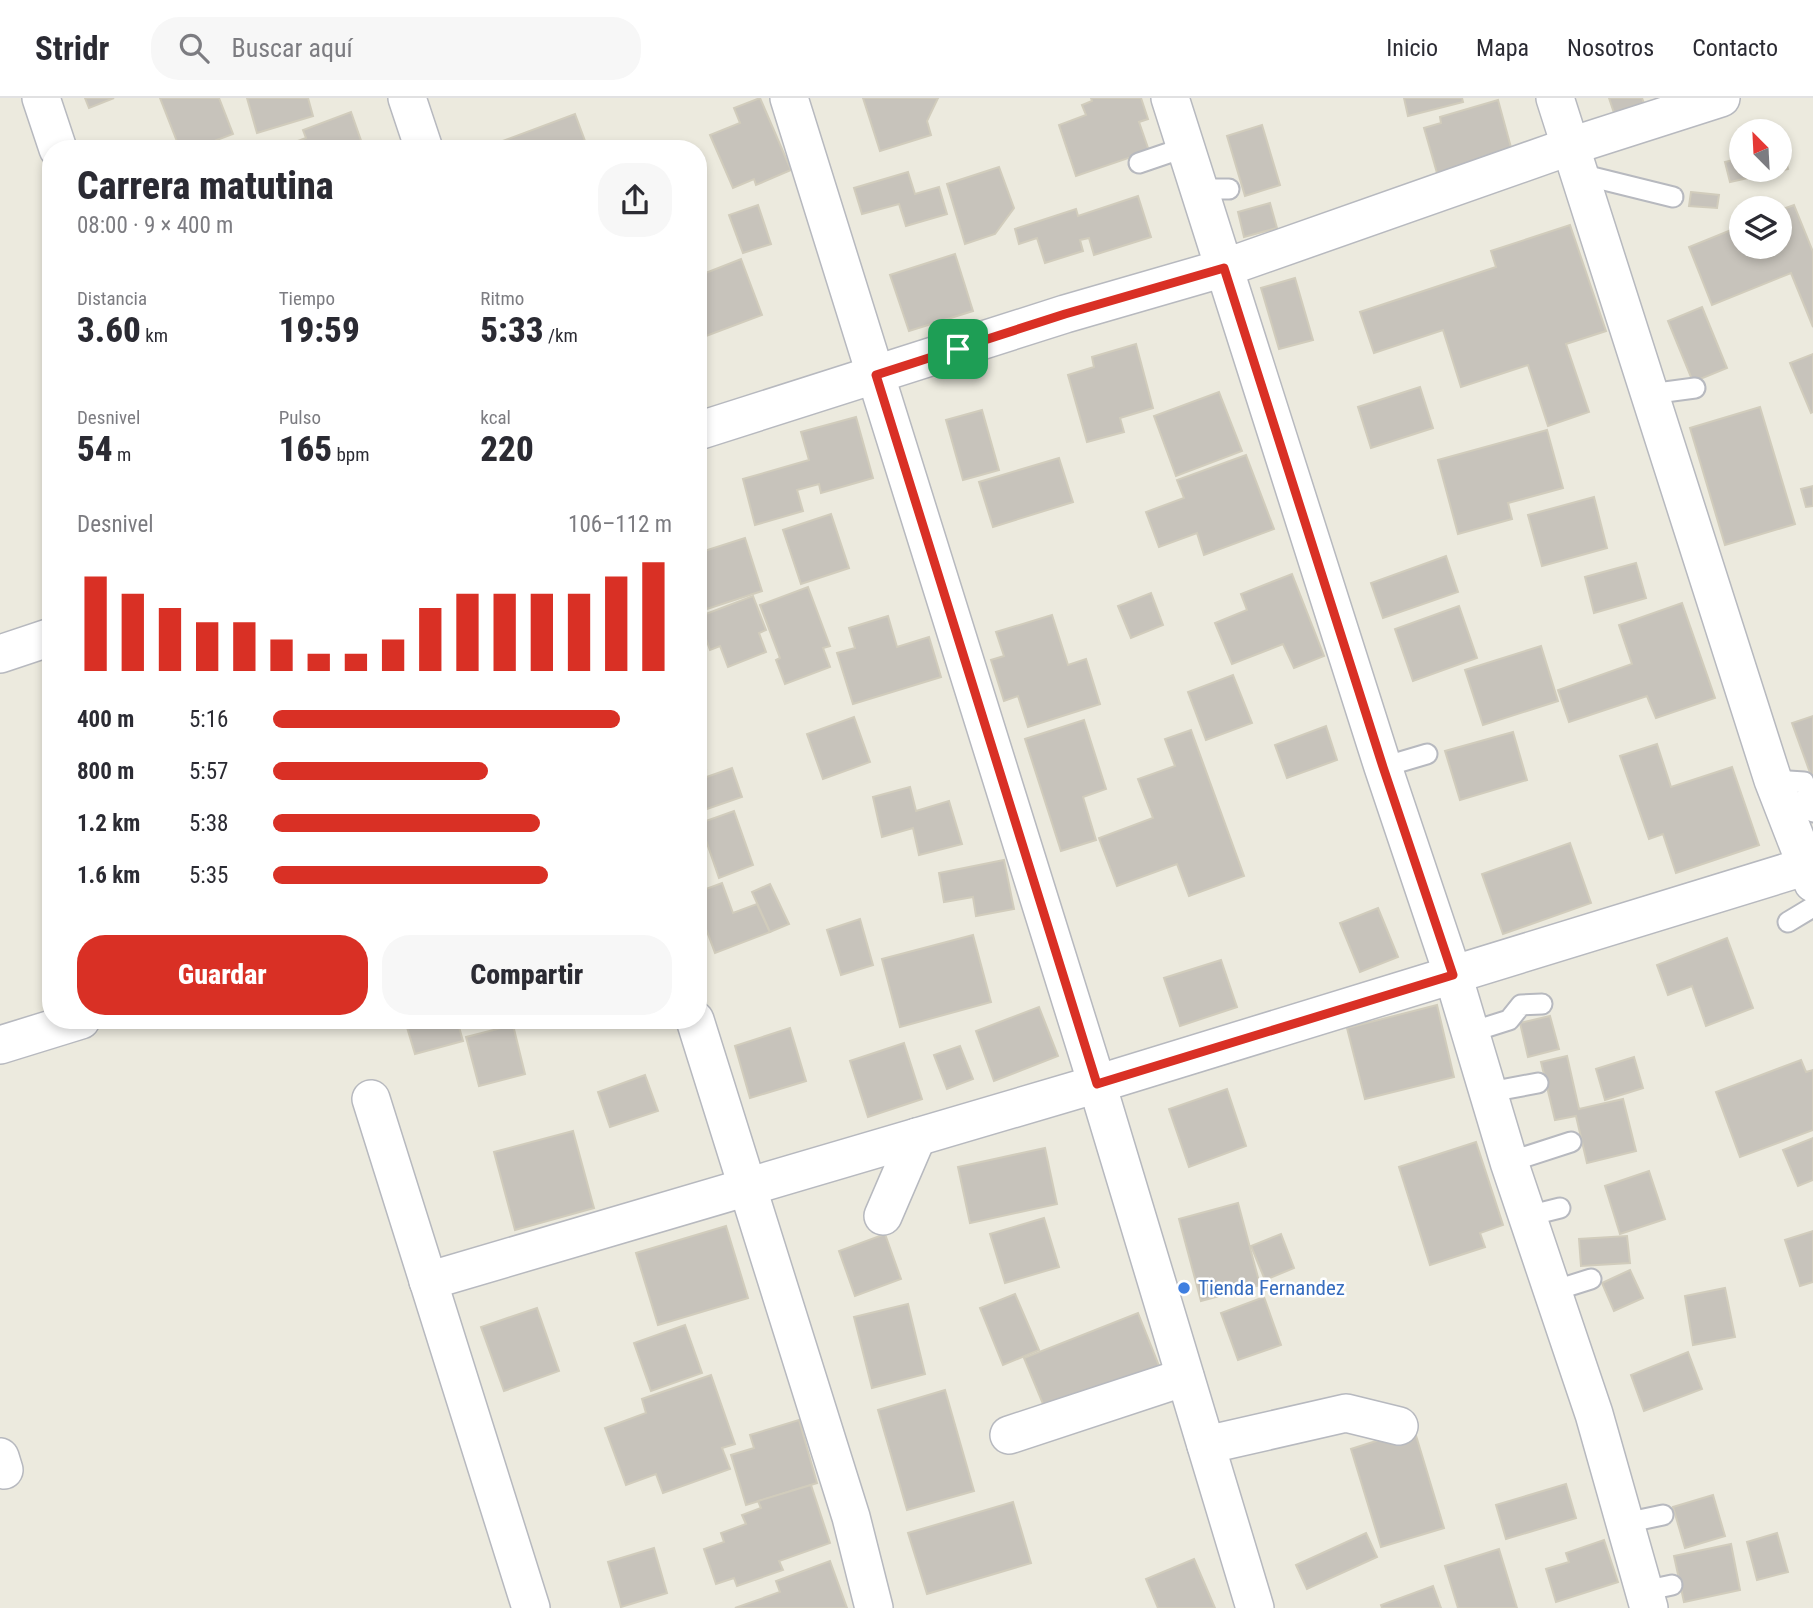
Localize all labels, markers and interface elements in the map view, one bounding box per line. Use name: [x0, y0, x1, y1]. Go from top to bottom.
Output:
search box: [151, 17, 641, 80]
text: Stridr: [35, 29, 109, 68]
icon: search: [175, 29, 213, 67]
text: Buscar aquí: [231, 33, 353, 63]
text: Inicio: [1386, 34, 1438, 62]
text: Mapa: [1476, 34, 1529, 62]
text: Nosotros: [1567, 34, 1654, 62]
text: Contacto: [1692, 34, 1778, 62]
north arrow: [1729, 119, 1792, 182]
map controls: [1729, 119, 1792, 259]
button: share: [598, 163, 672, 237]
text: Carrera matutina: [77, 164, 334, 208]
button: layers: [1729, 196, 1792, 259]
text: 08:00 · 9 × 400 m: [77, 212, 233, 239]
text: Distancia: [77, 287, 147, 310]
text: Tiempo: [279, 287, 335, 310]
text: Ritmo: [480, 287, 524, 310]
text: 3.60: [77, 310, 141, 351]
text: 19:59: [279, 310, 360, 351]
text: 5:33: [480, 310, 544, 351]
pin: [928, 319, 988, 379]
text: km: [141, 324, 168, 347]
text: /km: [544, 324, 578, 347]
icon: arrive: [939, 330, 977, 368]
text: Desnivel: [77, 406, 140, 429]
text: Pulso: [279, 406, 321, 429]
text: kcal: [480, 406, 511, 429]
text: 54: [77, 429, 113, 470]
text: 165: [279, 429, 332, 470]
text: 220: [480, 429, 534, 470]
text: m: [113, 443, 131, 466]
text: bpm: [332, 443, 369, 466]
text: Desnivel: [77, 511, 154, 538]
text: 106–112 m: [568, 511, 672, 538]
text: 400 m: [77, 706, 134, 733]
text: 5:16: [189, 706, 228, 733]
text: 800 m: [77, 758, 134, 785]
text: 5:57: [189, 758, 228, 785]
text: 1.2 km: [77, 810, 140, 837]
text: 5:38: [189, 810, 228, 837]
text: 1.6 km: [77, 862, 140, 889]
text: 5:35: [189, 862, 228, 889]
button: Guardar: [77, 935, 368, 1015]
button: Compartir: [382, 935, 672, 1015]
place label: Tienda Fernandez: [1198, 1276, 1345, 1300]
marker: Tienda Fernandez: [1176, 1280, 1192, 1296]

